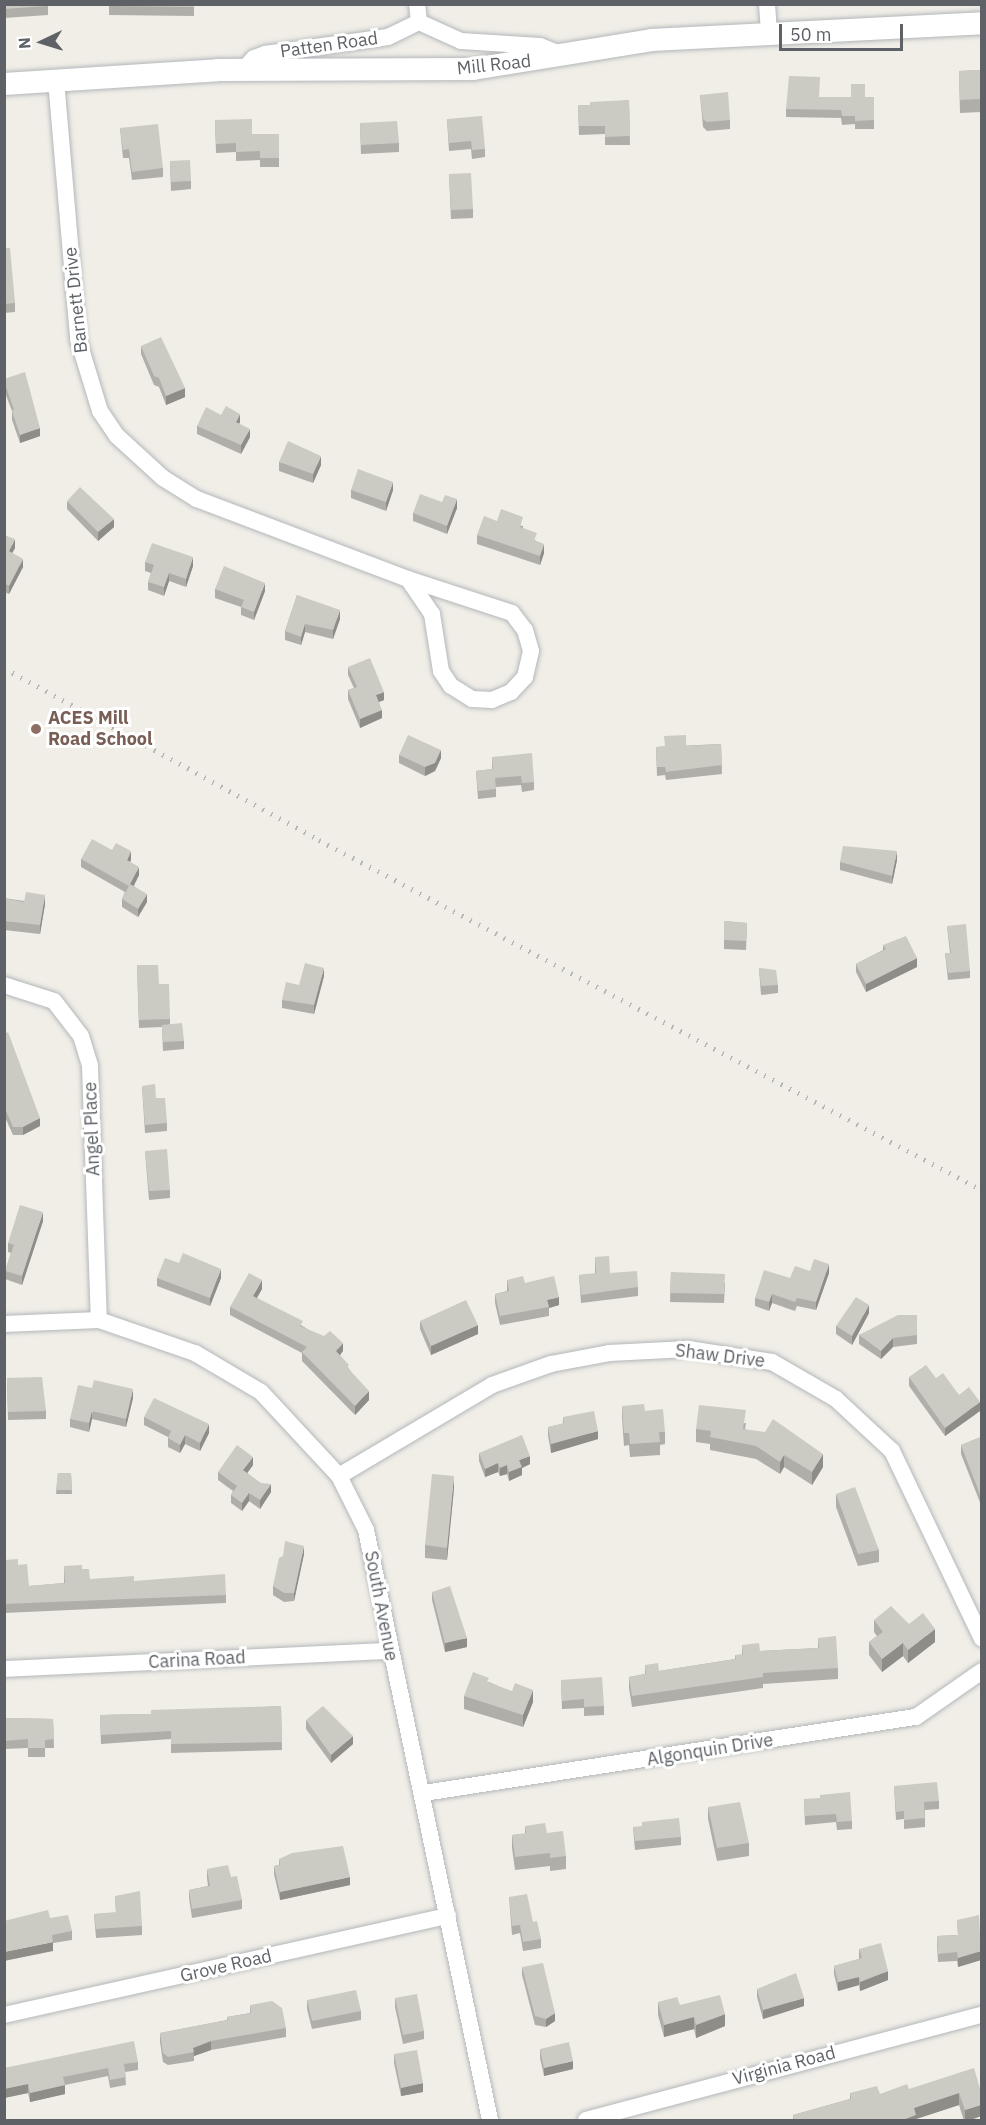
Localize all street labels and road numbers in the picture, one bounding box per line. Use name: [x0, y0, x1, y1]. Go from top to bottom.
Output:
street label: Patten Road: [279, 27, 379, 63]
street label: Mill Road: [456, 50, 532, 80]
street label: Barnett Drive: [60, 246, 92, 354]
street label: Angel Place: [80, 1081, 104, 1177]
street label: Shaw Drive: [674, 1340, 766, 1372]
street label: South Avenue: [360, 1549, 402, 1663]
street label: Carina Road: [148, 1647, 246, 1673]
street label: Algonquin Drive: [645, 1729, 775, 1771]
street label: Grove Road: [178, 1945, 274, 1987]
street label: Virginia Road: [730, 2042, 838, 2090]

